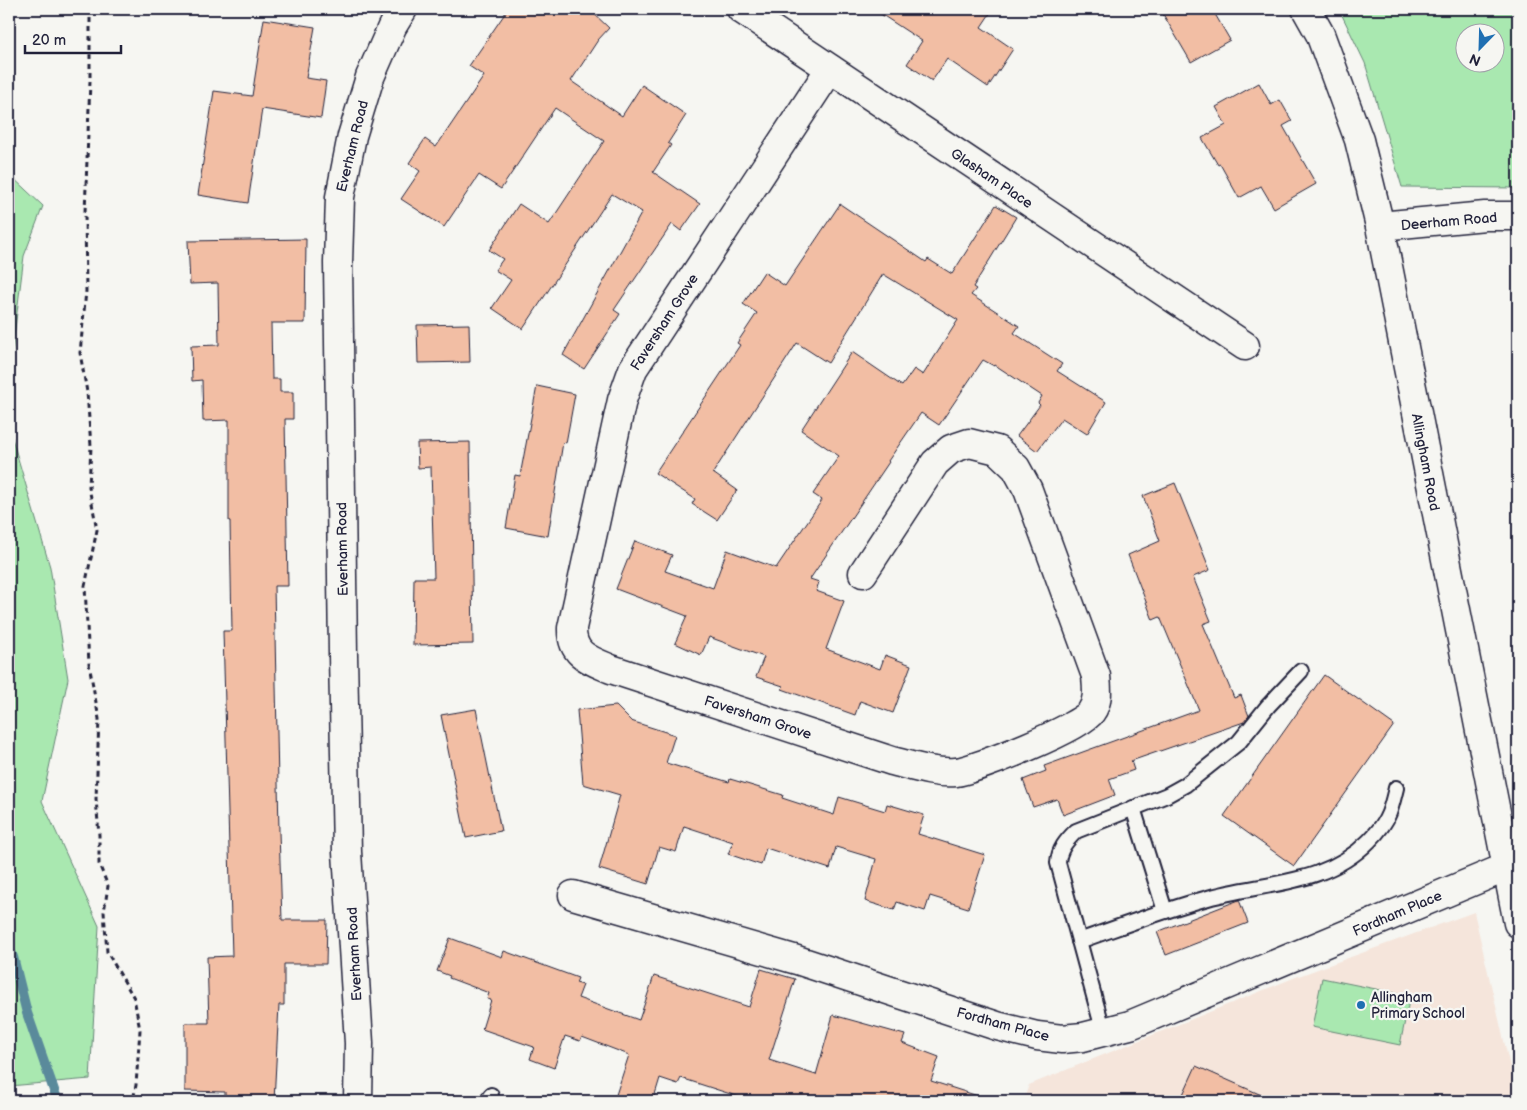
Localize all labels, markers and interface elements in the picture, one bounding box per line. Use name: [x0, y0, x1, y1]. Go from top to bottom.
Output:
scale bar: [25, 22, 121, 54]
north arrow: [1454, 22, 1504, 72]
text: 20 m: [32, 31, 66, 50]
text: N: [1467, 50, 1483, 69]
street label: Everham Road: [333, 98, 372, 194]
street label: Glasham Place: [948, 145, 1036, 212]
street label: Deerham Road: [1400, 209, 1498, 234]
street label: Faversham Grove: [627, 271, 702, 374]
street label: Allingham Road: [1408, 412, 1443, 512]
street label: Everham Road: [333, 502, 352, 596]
street label: Faversham Grove: [702, 692, 814, 743]
street label: Fordham Place: [1350, 887, 1444, 940]
street label: Everham Road: [344, 907, 365, 1001]
place label: Allingham Primary School: [1371, 989, 1465, 1022]
marker: Allingham Primary School: [1355, 999, 1367, 1011]
street label: Fordham Place: [955, 1004, 1051, 1045]

